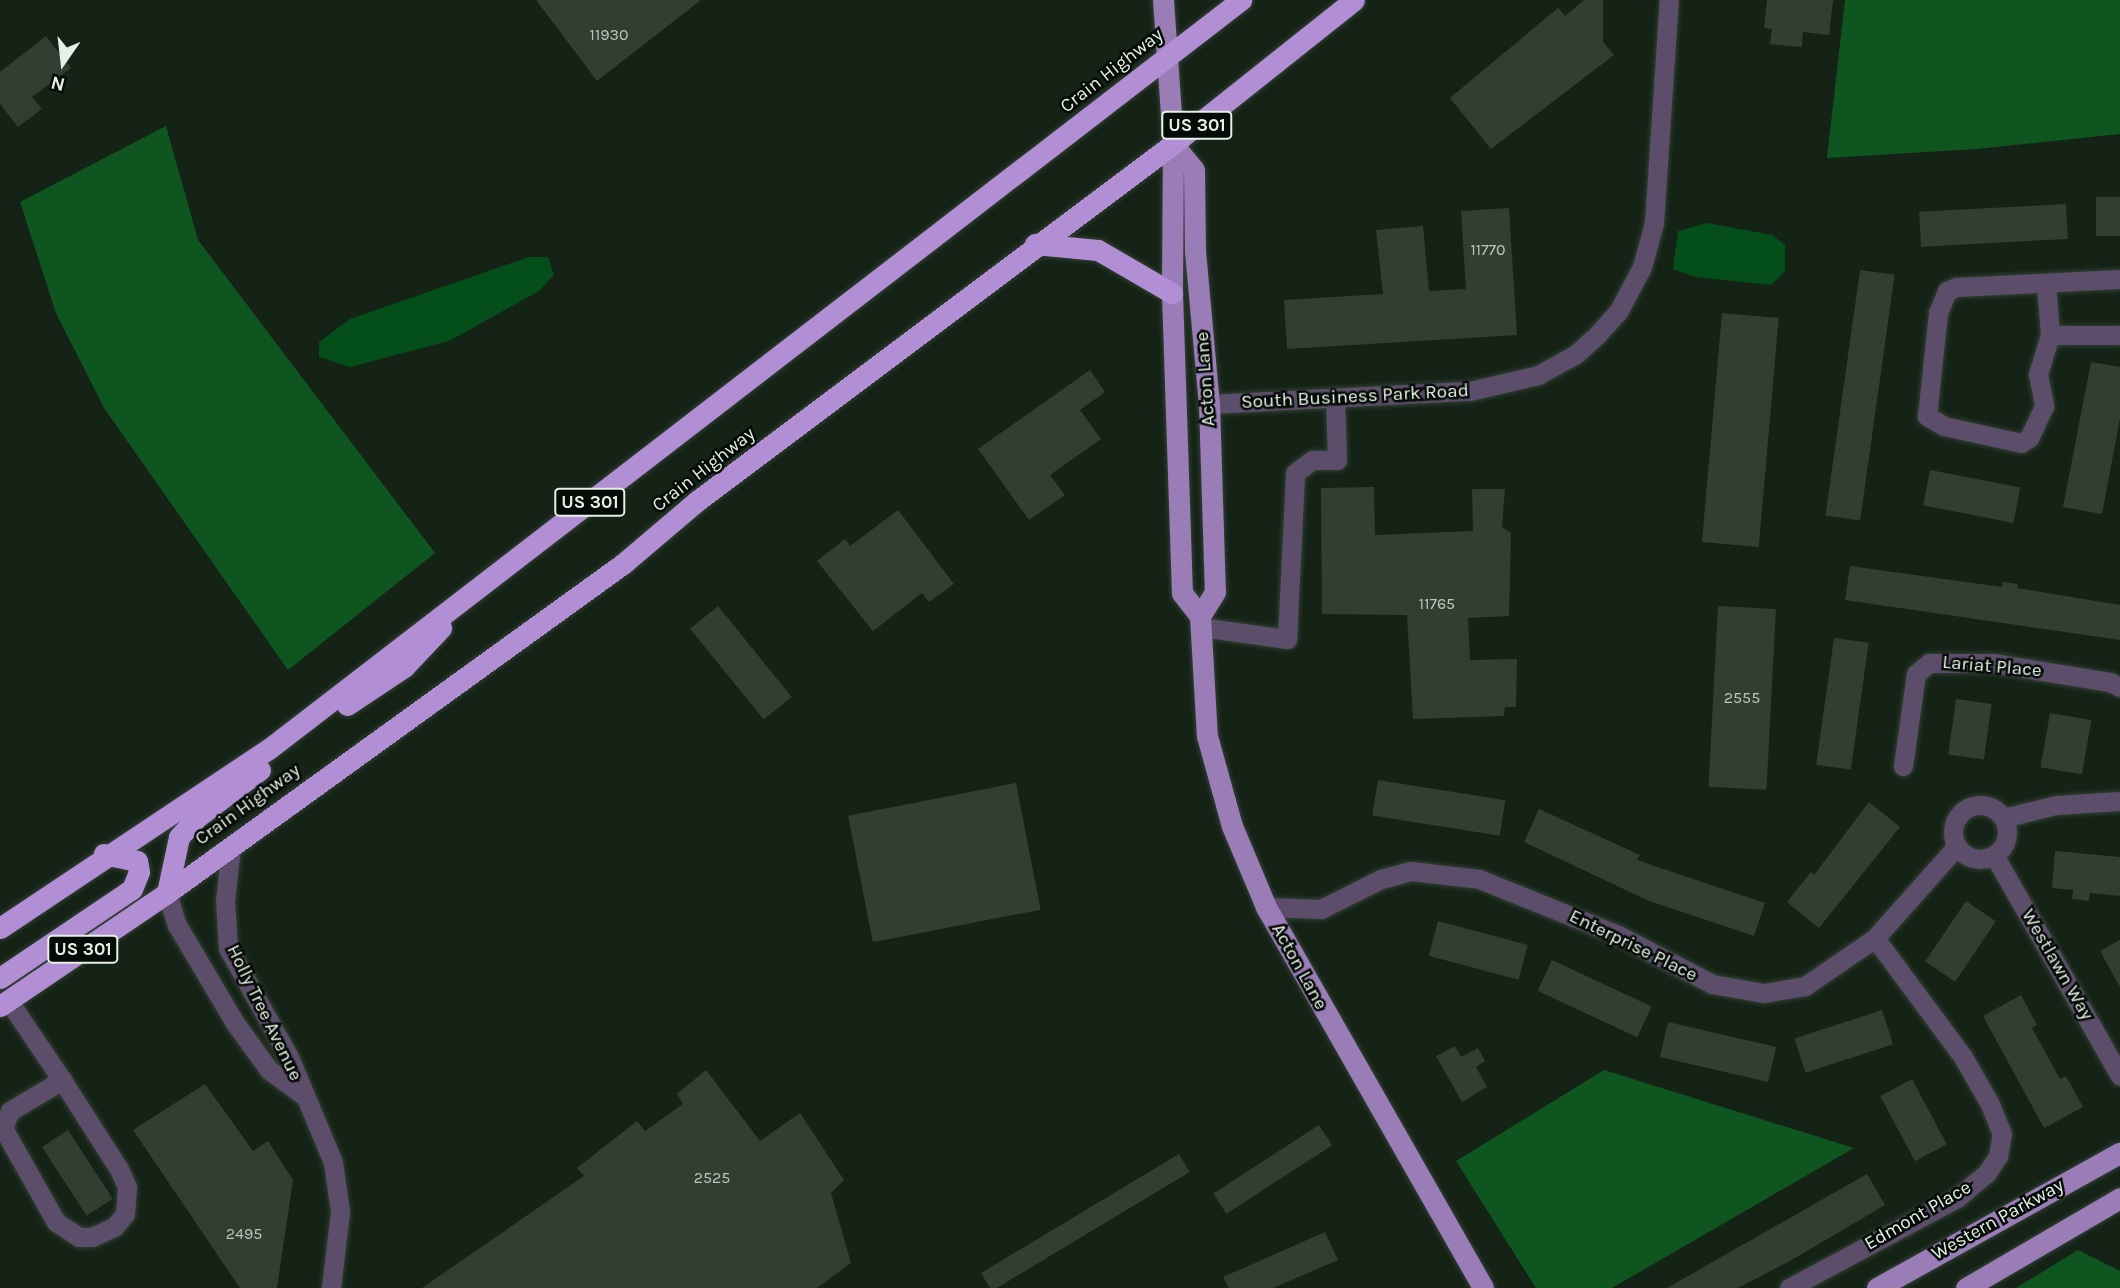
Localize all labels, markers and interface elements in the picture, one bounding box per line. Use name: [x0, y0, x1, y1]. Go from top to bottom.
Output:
street label: Crain Highway: [1056, 24, 1168, 118]
house number: 11930: [590, 25, 628, 45]
north arrow: [28, 28, 98, 98]
text: N: [49, 71, 67, 96]
road number: US 301: [1160, 110, 1234, 140]
house number: 11770: [1470, 240, 1506, 260]
street label: Acton Lane: [1191, 331, 1221, 427]
street label: South Business Park Road: [1241, 380, 1469, 414]
street label: Crain Highway: [648, 423, 760, 517]
road number: US 301: [553, 488, 627, 516]
house number: 11765: [1419, 594, 1455, 614]
street label: Lariat Place: [1941, 651, 2043, 683]
house number: 2555: [1724, 688, 1760, 708]
street label: Crain Highway: [191, 759, 305, 851]
street label: Enterprise Place: [1565, 905, 1701, 987]
street label: Westlawn Way: [2016, 905, 2098, 1025]
street label: Acton Lane: [1266, 920, 1332, 1014]
road number: US 301: [46, 934, 120, 964]
street label: Holly Tree Avenue: [221, 941, 307, 1085]
house number: 2525: [694, 1168, 730, 1188]
street label: Western Parkway: [1928, 1174, 2068, 1266]
street label: Edmont Place: [1861, 1176, 1975, 1256]
house number: 2495: [226, 1224, 262, 1244]

